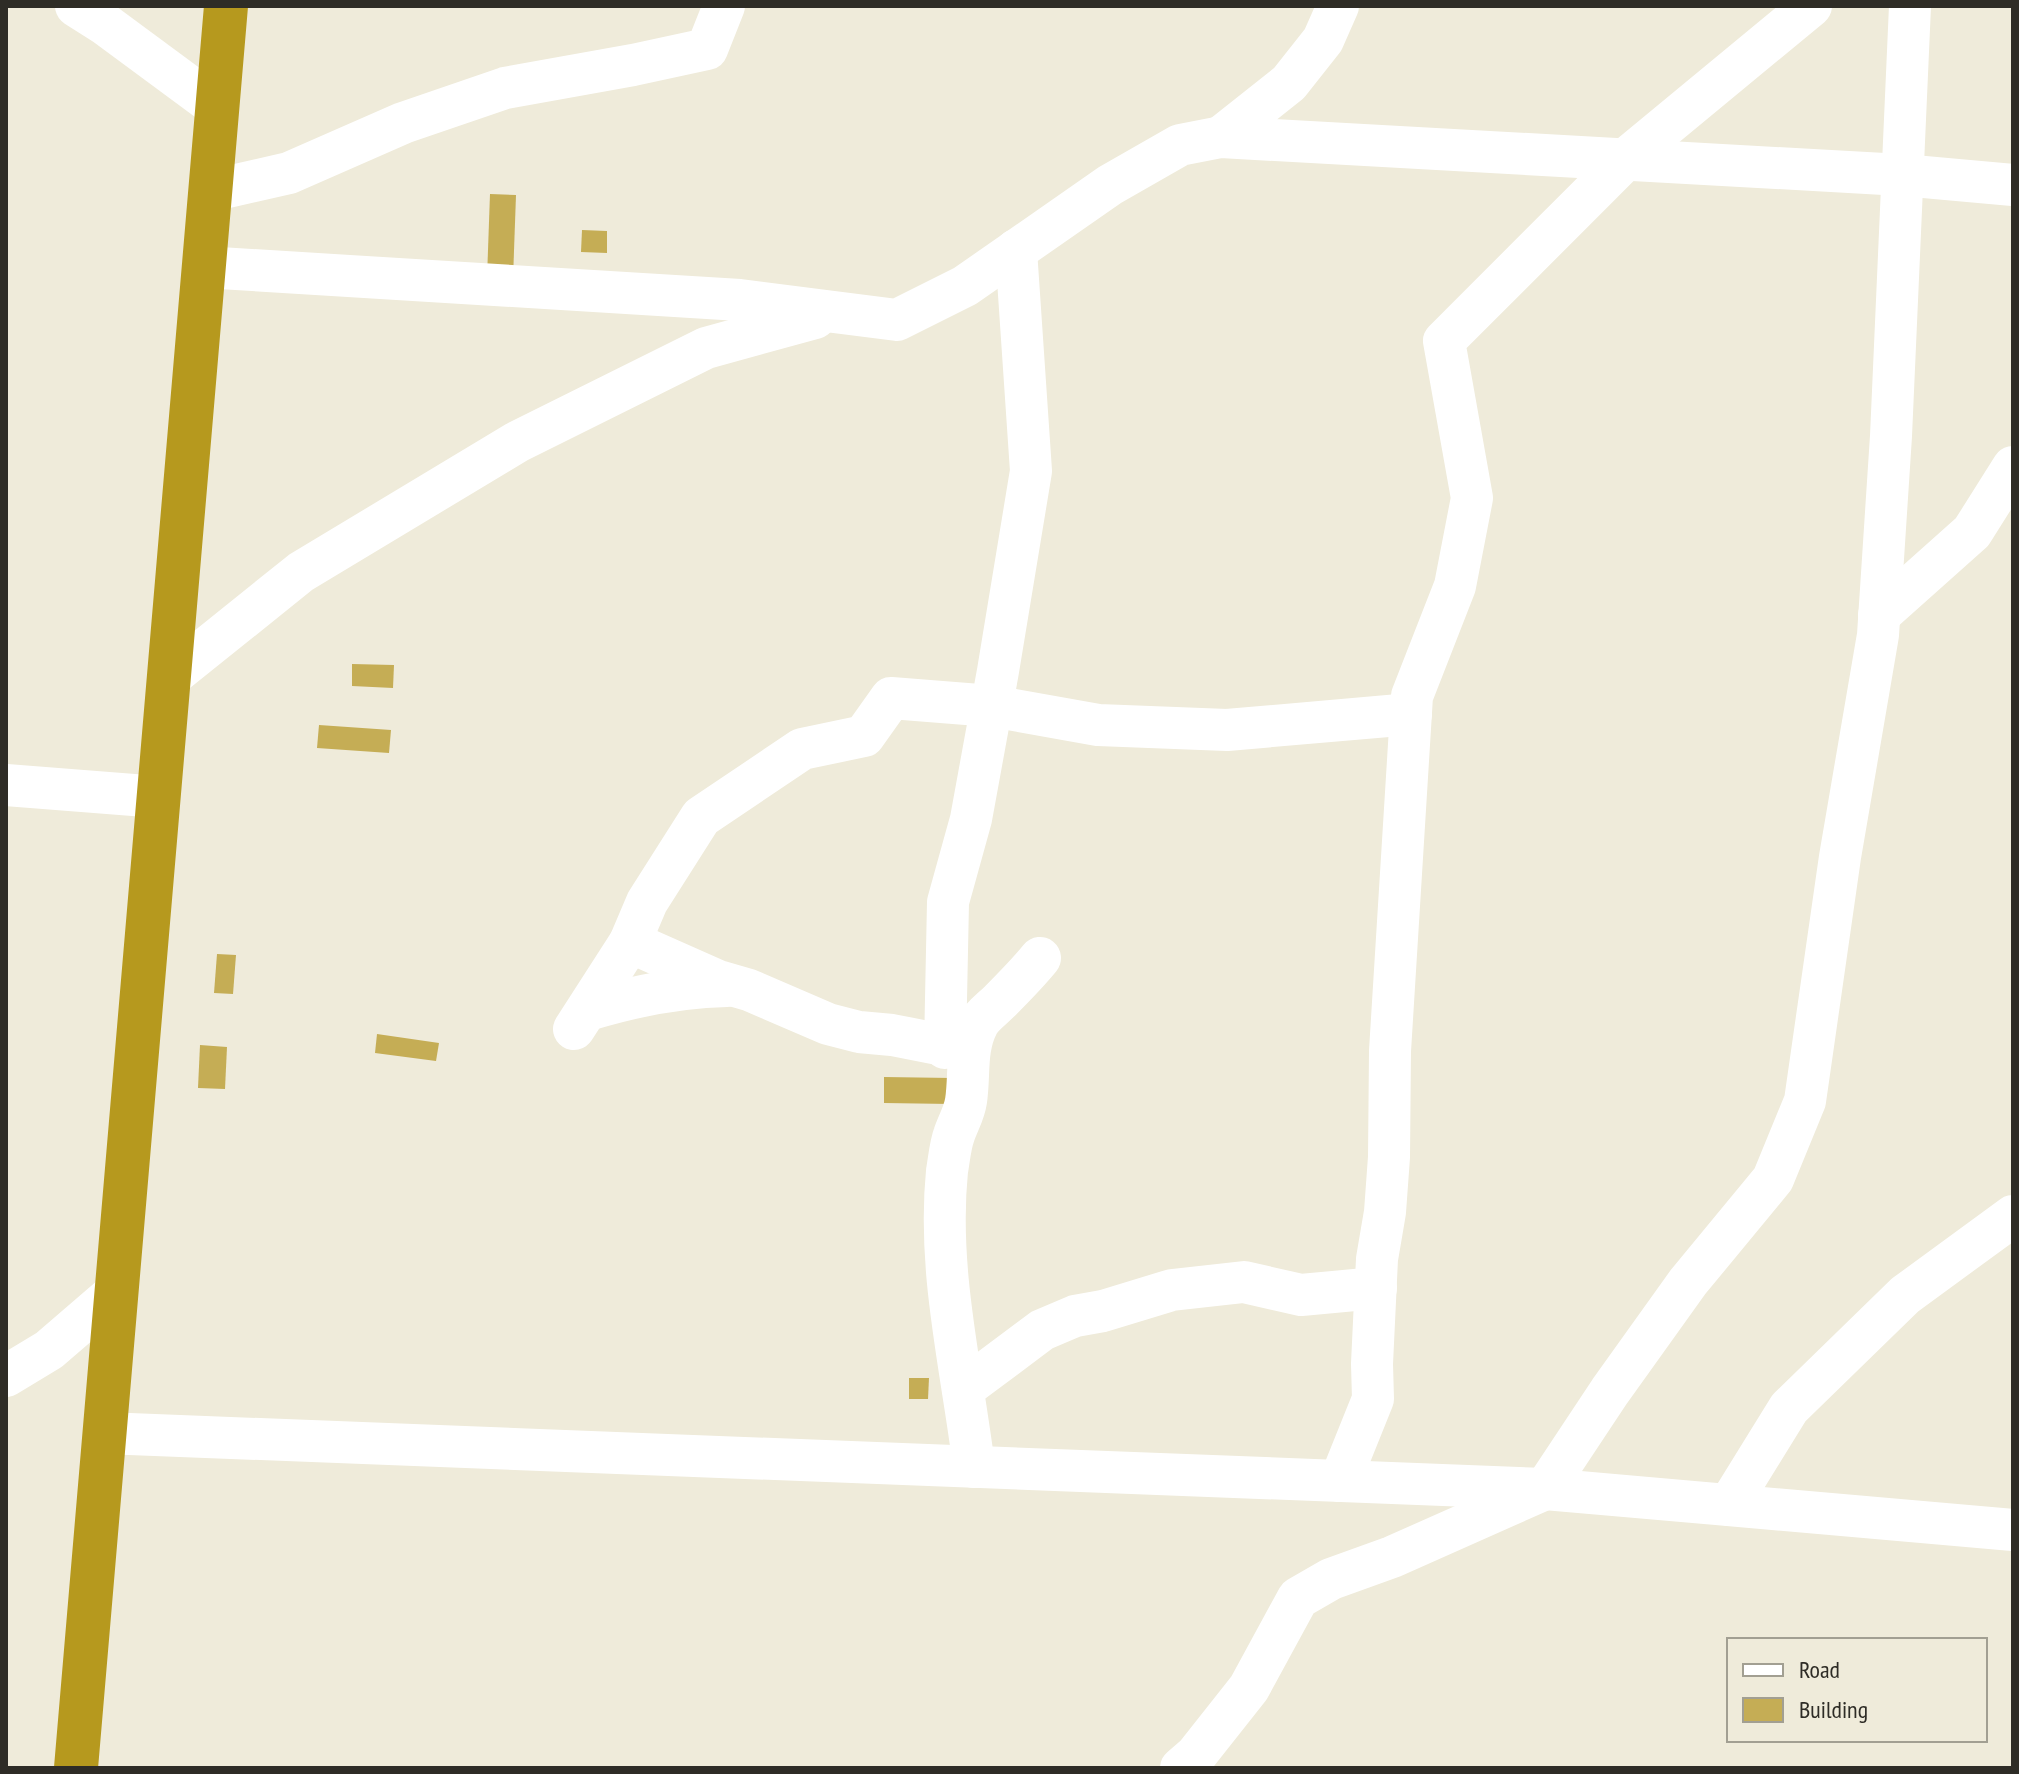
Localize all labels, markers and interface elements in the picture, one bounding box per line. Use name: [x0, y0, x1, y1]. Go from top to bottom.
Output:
legend: [1727, 1638, 1987, 1742]
text: Road: [1799, 1654, 1840, 1685]
text: Building: [1799, 1694, 1868, 1725]

